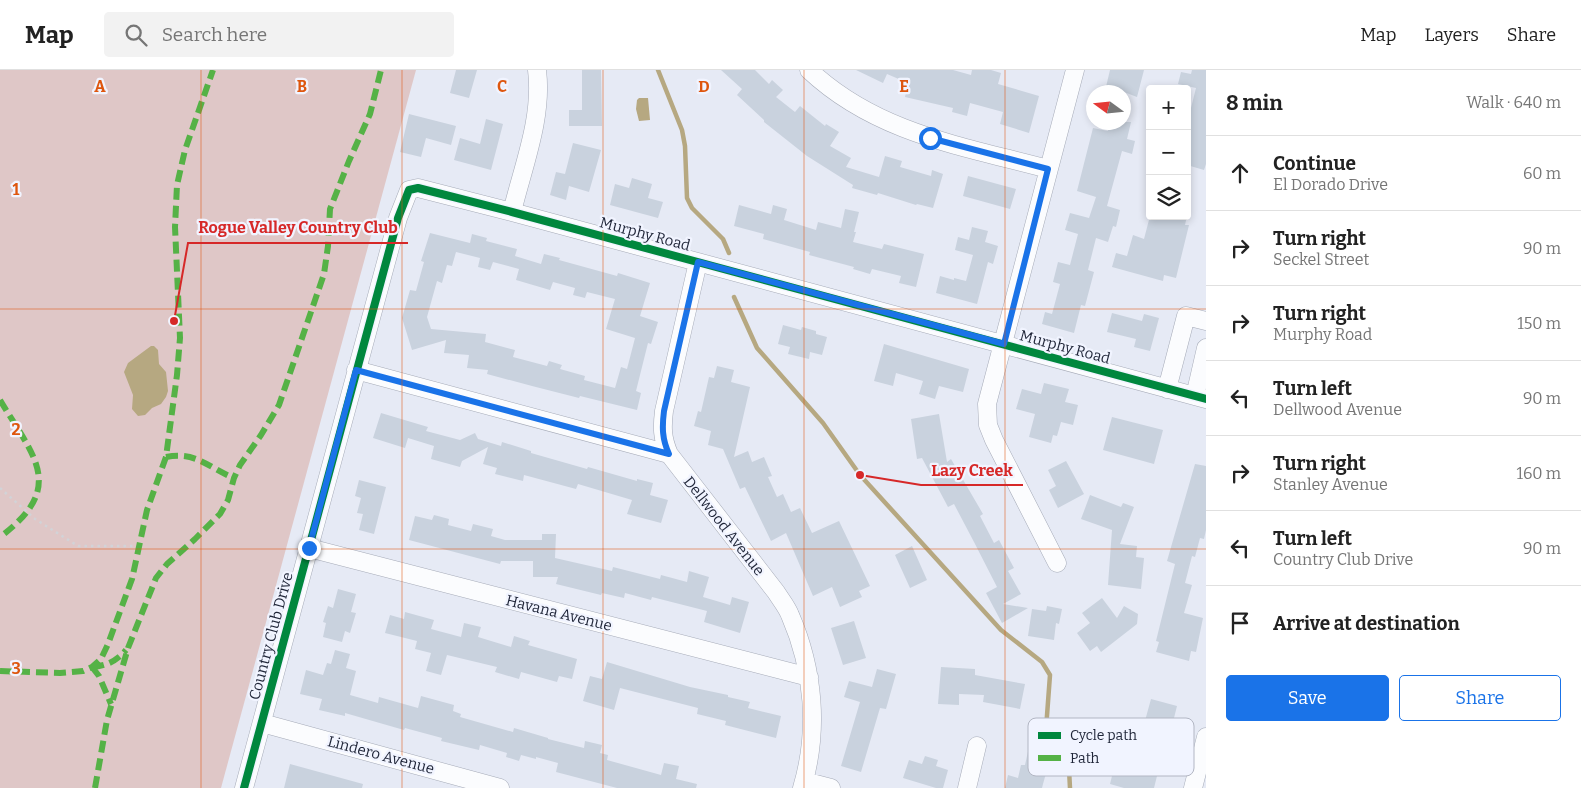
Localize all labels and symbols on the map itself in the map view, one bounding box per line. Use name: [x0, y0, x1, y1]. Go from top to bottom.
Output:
text: A: [94, 77, 106, 96]
text: B: [297, 77, 307, 96]
text: C: [497, 77, 507, 96]
text: D: [698, 77, 710, 96]
text: E: [899, 77, 909, 96]
north arrow: [1086, 85, 1131, 130]
route start: [919, 127, 942, 150]
text: 1: [13, 180, 20, 199]
callout: Rogue Valley Country Club: [188, 212, 408, 243]
street label: Murphy Road: [598, 213, 692, 255]
text: Rogue Valley Country Club: [198, 218, 398, 237]
street label: Murphy Road: [1018, 326, 1112, 368]
text: 2: [11, 420, 21, 439]
callout: Lazy Creek: [921, 454, 1023, 485]
text: Lazy Creek: [931, 461, 1013, 480]
street label: Dellwood Avenue: [680, 473, 768, 579]
route end: [298, 537, 321, 560]
street label: Country Club Drive: [245, 570, 297, 702]
street label: Havana Avenue: [504, 591, 614, 635]
text: 3: [11, 659, 21, 678]
legend: [1028, 718, 1194, 776]
text: Cycle path: [1070, 727, 1137, 744]
street label: Lindero Avenue: [326, 732, 436, 778]
text: Path: [1070, 750, 1100, 767]

